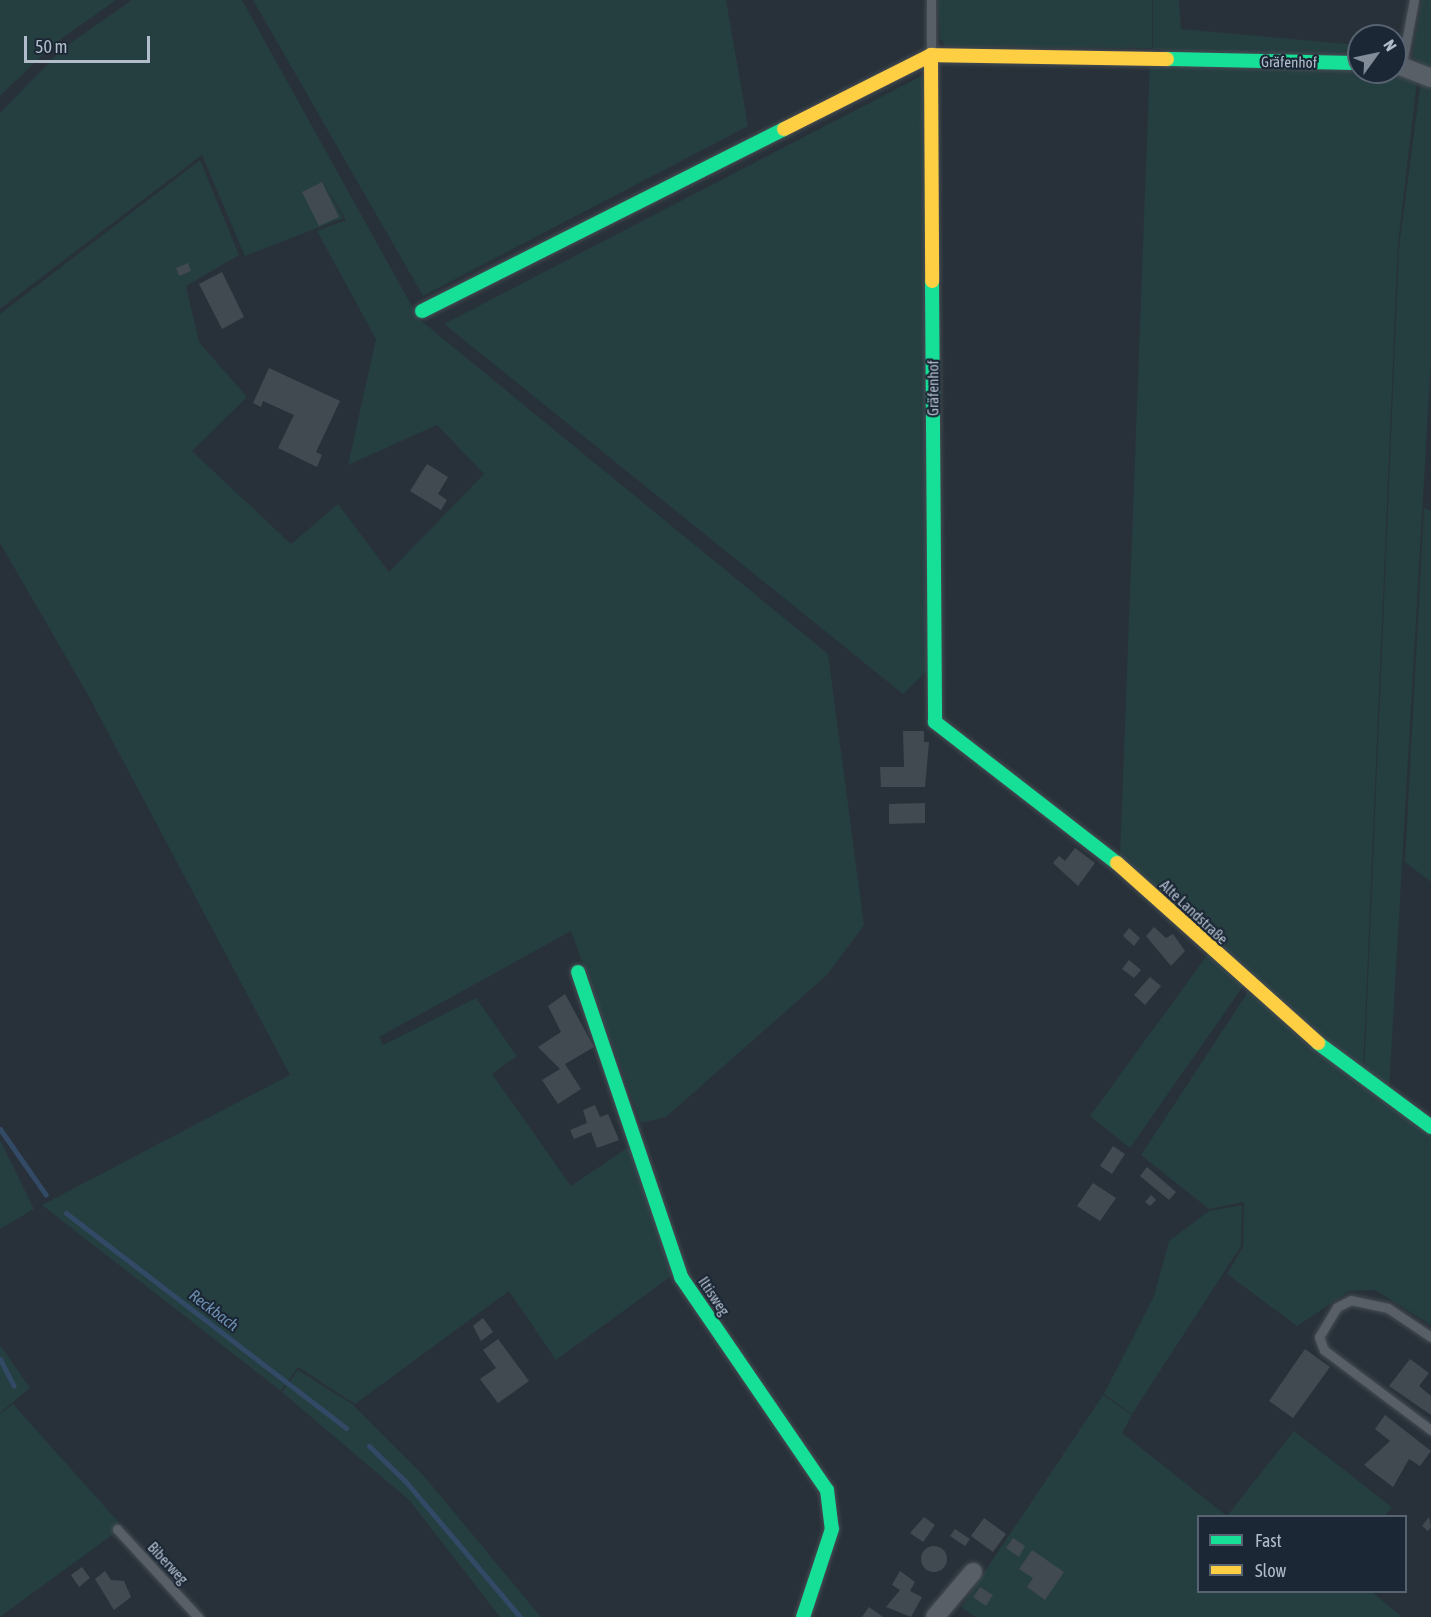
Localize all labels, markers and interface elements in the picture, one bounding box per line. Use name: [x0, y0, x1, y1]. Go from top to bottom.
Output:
scale bar: [27, 24, 153, 62]
north arrow: [1347, 24, 1407, 84]
text: 50 m: [35, 36, 67, 57]
text: N: [1380, 36, 1401, 54]
street label: Gräfenhof: [1261, 53, 1317, 71]
street label: Gräfenhof: [924, 360, 942, 416]
street label: Alte Landstraße: [1156, 876, 1232, 948]
street label: Iltisweg: [695, 1273, 733, 1319]
water label: Reckbach: [186, 1285, 242, 1335]
legend: [1197, 1515, 1407, 1593]
text: Fast: [1255, 1530, 1282, 1551]
street label: Biberweg: [144, 1538, 192, 1588]
text: Slow: [1255, 1560, 1286, 1581]

